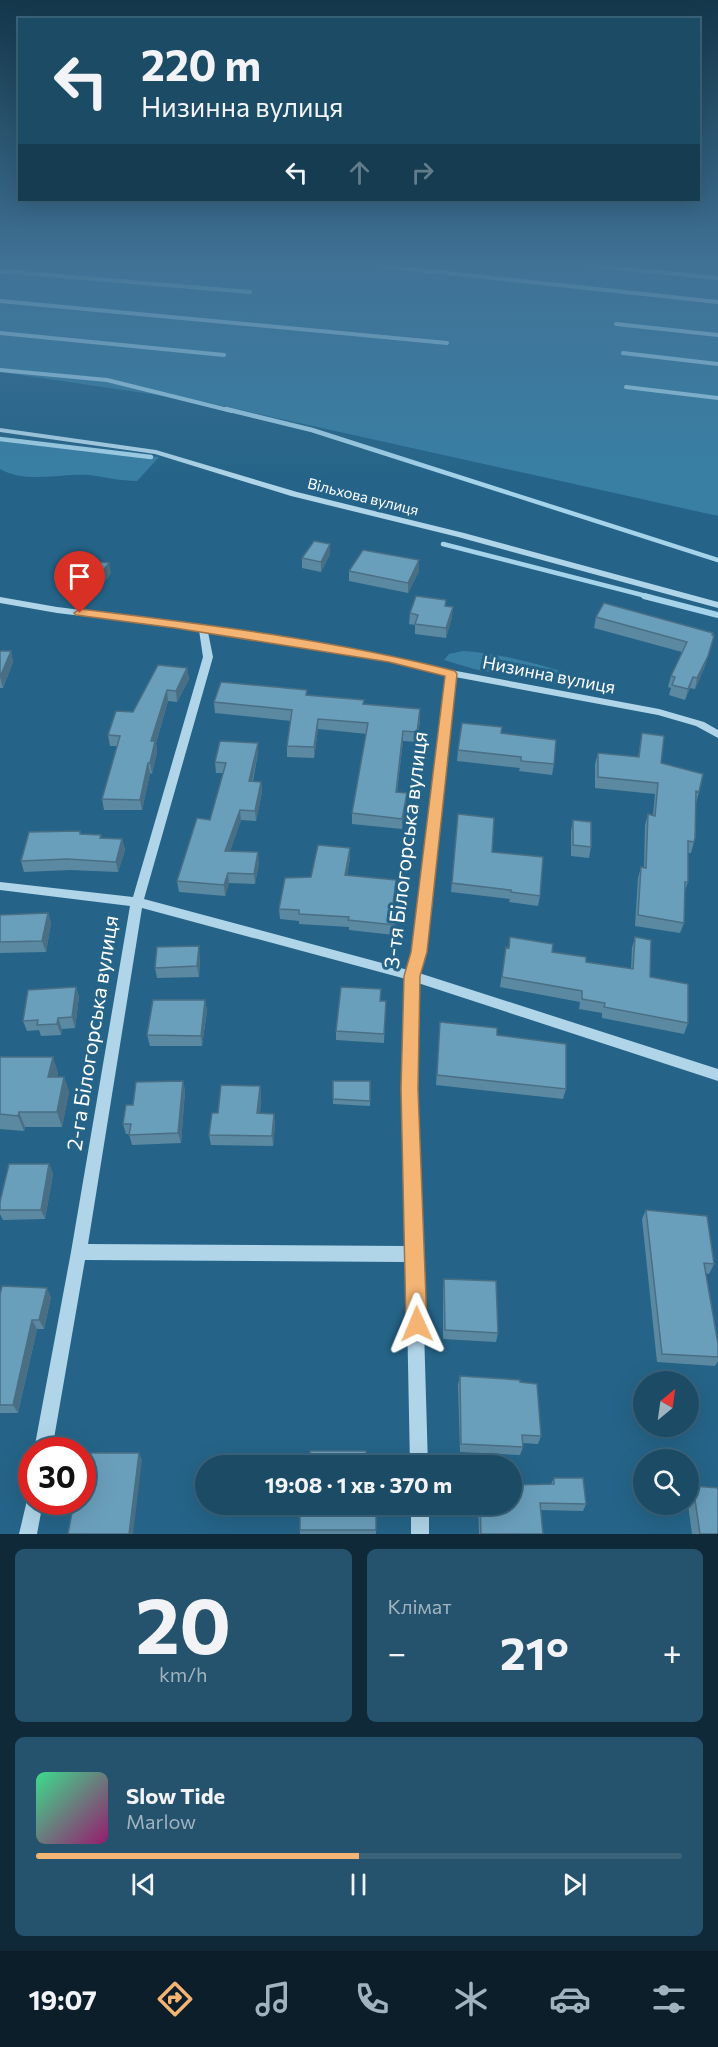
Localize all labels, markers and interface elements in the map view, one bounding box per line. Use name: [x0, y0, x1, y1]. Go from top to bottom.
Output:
text: 220 m: [141, 38, 261, 90]
icon: left: [42, 42, 120, 120]
text: Низинна вулиця: [141, 90, 343, 123]
icon: left: [280, 156, 313, 189]
icon: ahead: [343, 156, 376, 189]
icon: right: [406, 156, 439, 189]
street label: Вільхова вулиця: [306, 473, 421, 519]
pin: [54, 551, 105, 613]
icon: arrive: [63, 560, 96, 593]
street label: Низинна вулиця: [481, 650, 618, 698]
street label: 3-тя Білогорська вулиця: [378, 730, 431, 970]
street label: 2-га Білогорська вулиця: [61, 913, 122, 1152]
position arrow: [385, 1292, 449, 1356]
north arrow: [633, 1371, 699, 1437]
map controls: [633, 1371, 699, 1515]
speed limit sign: 30: [18, 1437, 96, 1515]
button: search: [633, 1449, 699, 1515]
text: 19:08 · 1 хв · 370 m: [265, 1471, 452, 1498]
text: 20: [135, 1575, 231, 1670]
text: Клімат: [388, 1594, 452, 1618]
text: 21°: [500, 1624, 569, 1679]
text: −: [388, 1631, 406, 1672]
text: +: [663, 1631, 682, 1672]
text: km/h: [159, 1662, 208, 1686]
text: Slow Tide: [126, 1782, 225, 1809]
text: Marlow: [126, 1809, 196, 1833]
icon: previous: [127, 1868, 160, 1901]
icon: pause: [342, 1868, 375, 1901]
icon: next: [558, 1868, 591, 1901]
icon: directions: [154, 1978, 196, 2020]
icon: music: [252, 1978, 294, 2020]
icon: phone: [351, 1978, 393, 2020]
icon: climate: [450, 1978, 492, 2020]
icon: car: [549, 1978, 591, 2020]
icon: filters: [648, 1978, 690, 2020]
text: 19:07: [28, 1983, 97, 2016]

